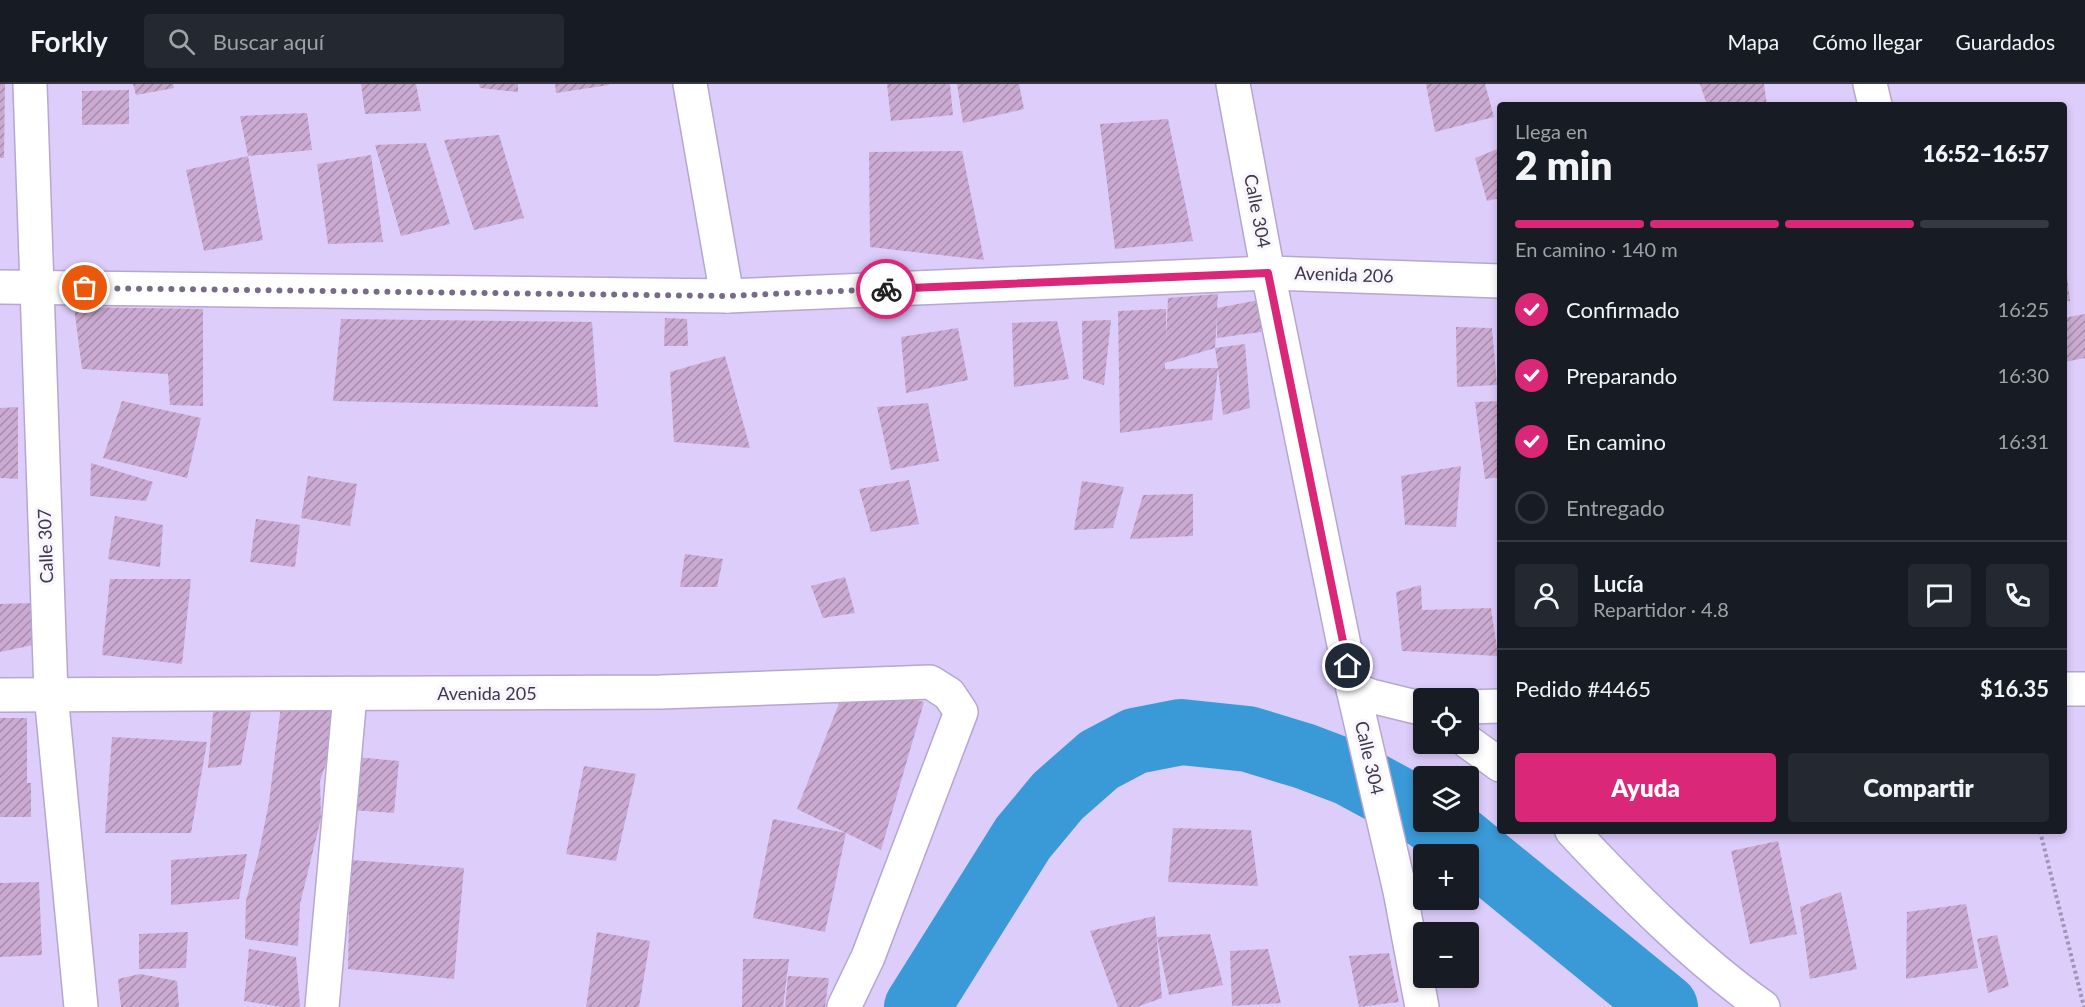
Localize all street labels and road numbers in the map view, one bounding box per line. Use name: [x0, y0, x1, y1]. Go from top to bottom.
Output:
street label: Calle 304: [1240, 172, 1276, 250]
street label: Avenida 206: [1294, 261, 1394, 287]
street label: Calle 307: [33, 508, 57, 584]
street label: Avenida 205: [437, 682, 537, 704]
street label: Calle 304: [1351, 719, 1389, 797]

